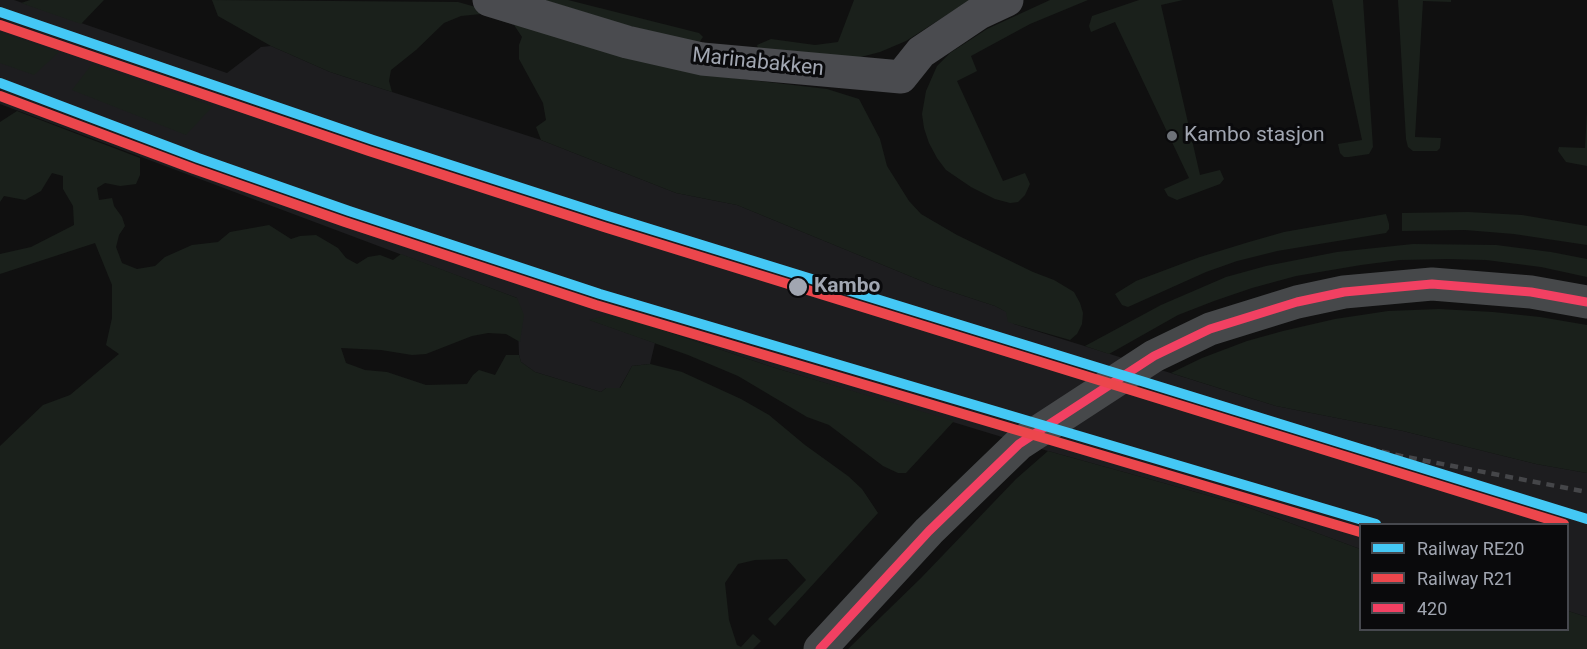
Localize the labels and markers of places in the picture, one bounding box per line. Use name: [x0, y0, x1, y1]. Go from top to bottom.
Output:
place label: Kambo stasjon: [1184, 123, 1325, 149]
marker: Kambo stasjon: [1165, 129, 1179, 143]
place label: Kambo: [814, 274, 880, 300]
marker: Kambo: [787, 276, 809, 298]

